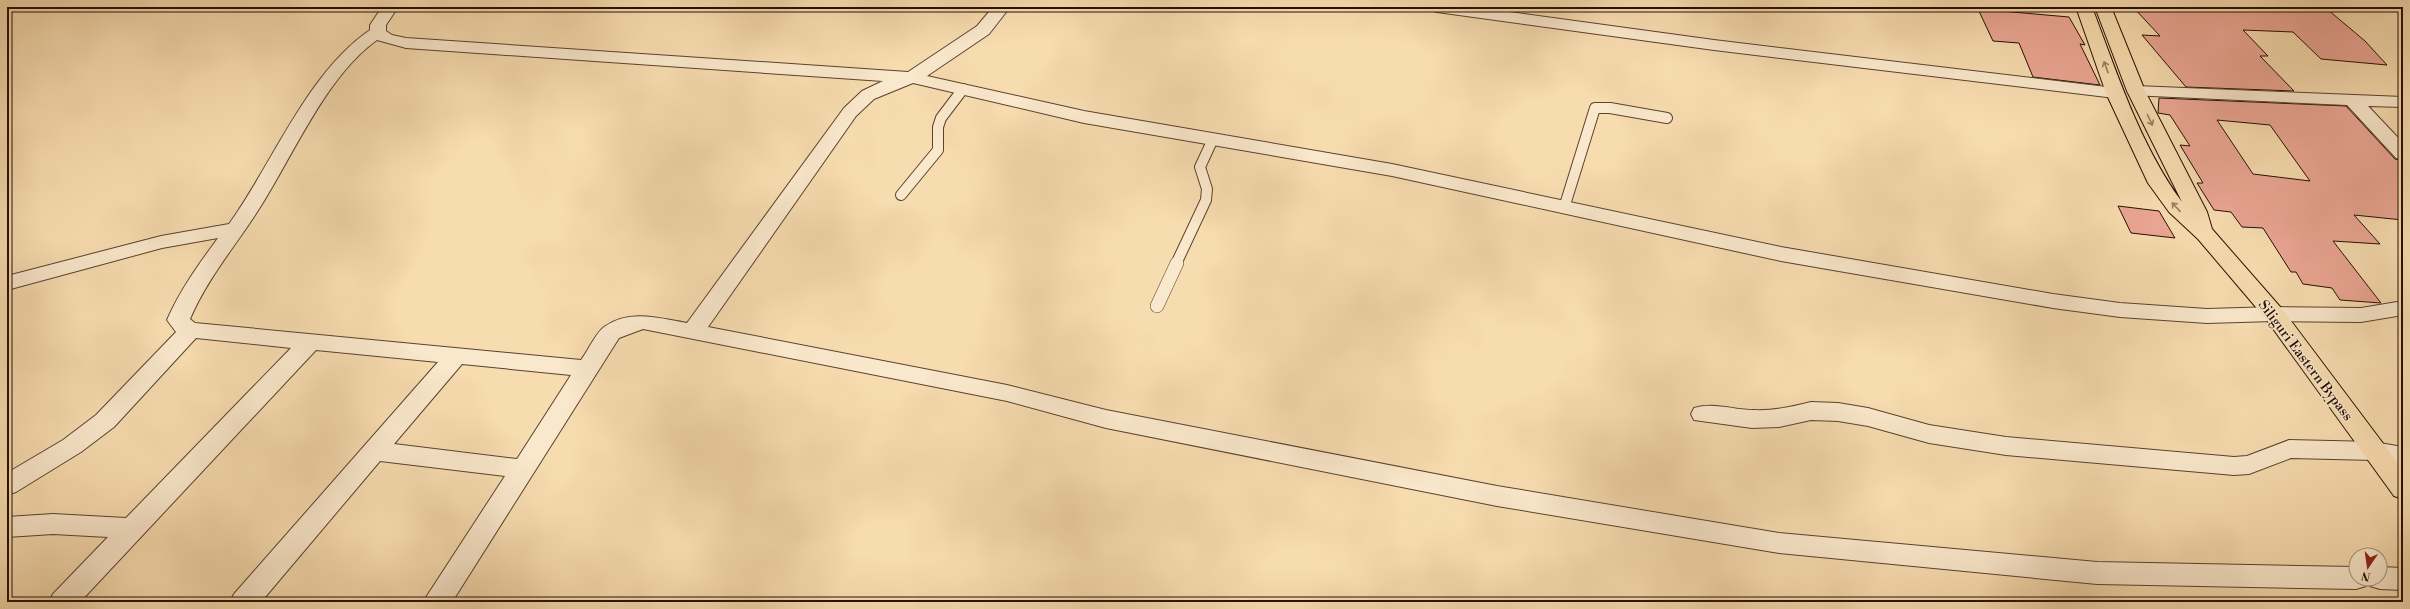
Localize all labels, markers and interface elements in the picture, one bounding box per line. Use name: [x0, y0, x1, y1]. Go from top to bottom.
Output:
one-way arrow: [2101, 61, 2109, 73]
one-way arrow: [2147, 114, 2155, 126]
one-way arrow: [2171, 202, 2181, 212]
street label: Siliguri Eastern Bypass: [2254, 297, 2357, 425]
north arrow: [2348, 547, 2388, 587]
text: N: [2360, 568, 2372, 584]

